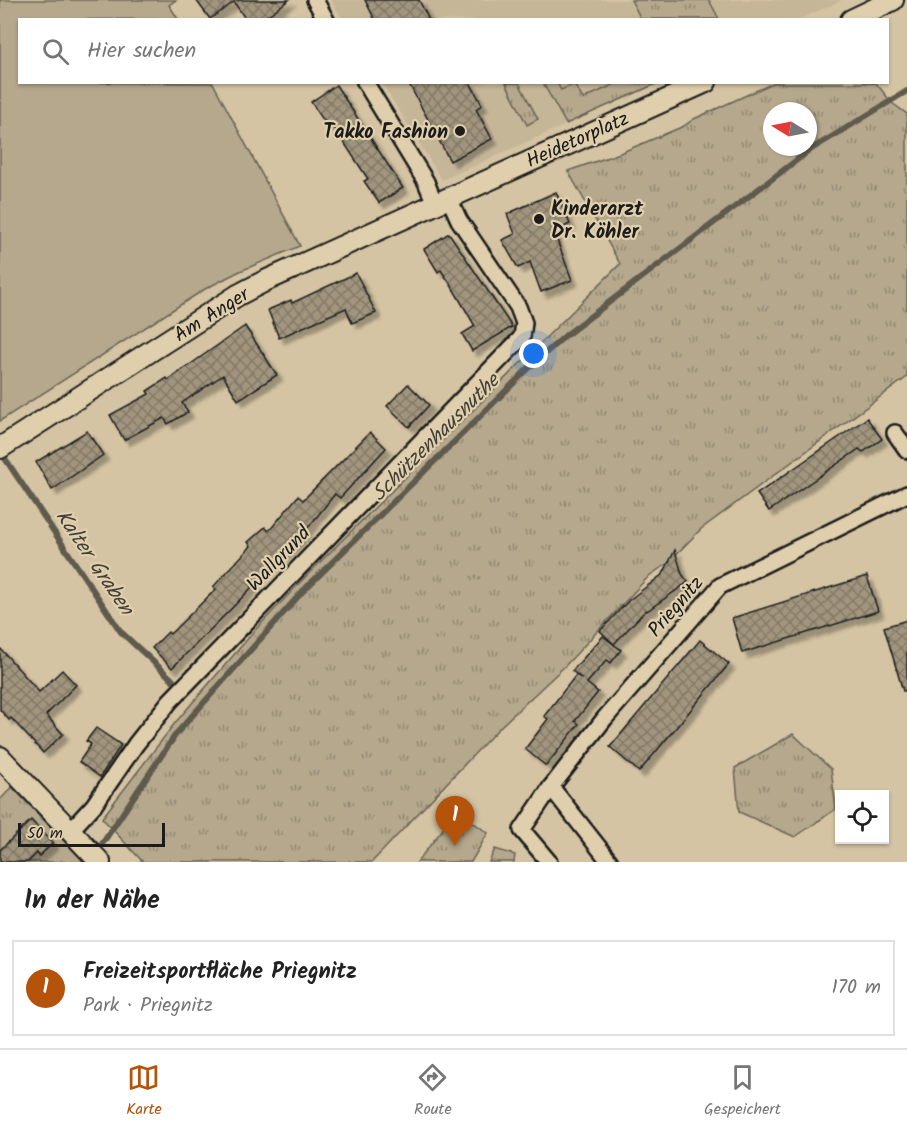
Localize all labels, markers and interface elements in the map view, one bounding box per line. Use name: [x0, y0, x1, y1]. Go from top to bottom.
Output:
search box: [18, 18, 889, 84]
text: Hier suchen: [87, 34, 196, 69]
icon: search: [39, 35, 72, 68]
north arrow: [763, 102, 817, 156]
street label: Heidetorplatz: [521, 104, 635, 178]
place label: Takko Fashion: [323, 117, 448, 149]
marker: Takko Fashion: [453, 124, 467, 138]
place label: Kinderarzt Dr. Köhler: [551, 194, 644, 249]
marker: Kinderarzt Dr. Köhler: [532, 212, 546, 226]
street label: Am Anger: [168, 279, 257, 352]
your location: [519, 339, 548, 368]
water label: Schützenhausnuthe: [364, 364, 510, 510]
water label: Kalter Graben: [46, 503, 142, 624]
street label: Wallgrund: [240, 518, 320, 600]
street label: Priegnitz: [641, 569, 713, 645]
map controls: [835, 790, 889, 844]
button: locate: [835, 790, 889, 844]
pin: 1: [436, 796, 474, 846]
scale bar: [18, 820, 165, 848]
text: 50 m: [27, 821, 63, 846]
text: In der Nähe: [24, 880, 160, 922]
text: Freizeitsportfläche Priegnitz: [83, 955, 357, 990]
text: 1: [42, 972, 49, 1004]
text: 170 m: [832, 972, 881, 1004]
text: Park · Priegnitz: [83, 990, 213, 1022]
tab: Karte: [126, 1061, 162, 1122]
tab: Route: [414, 1061, 452, 1122]
tab: Gespeichert: [704, 1061, 781, 1122]

